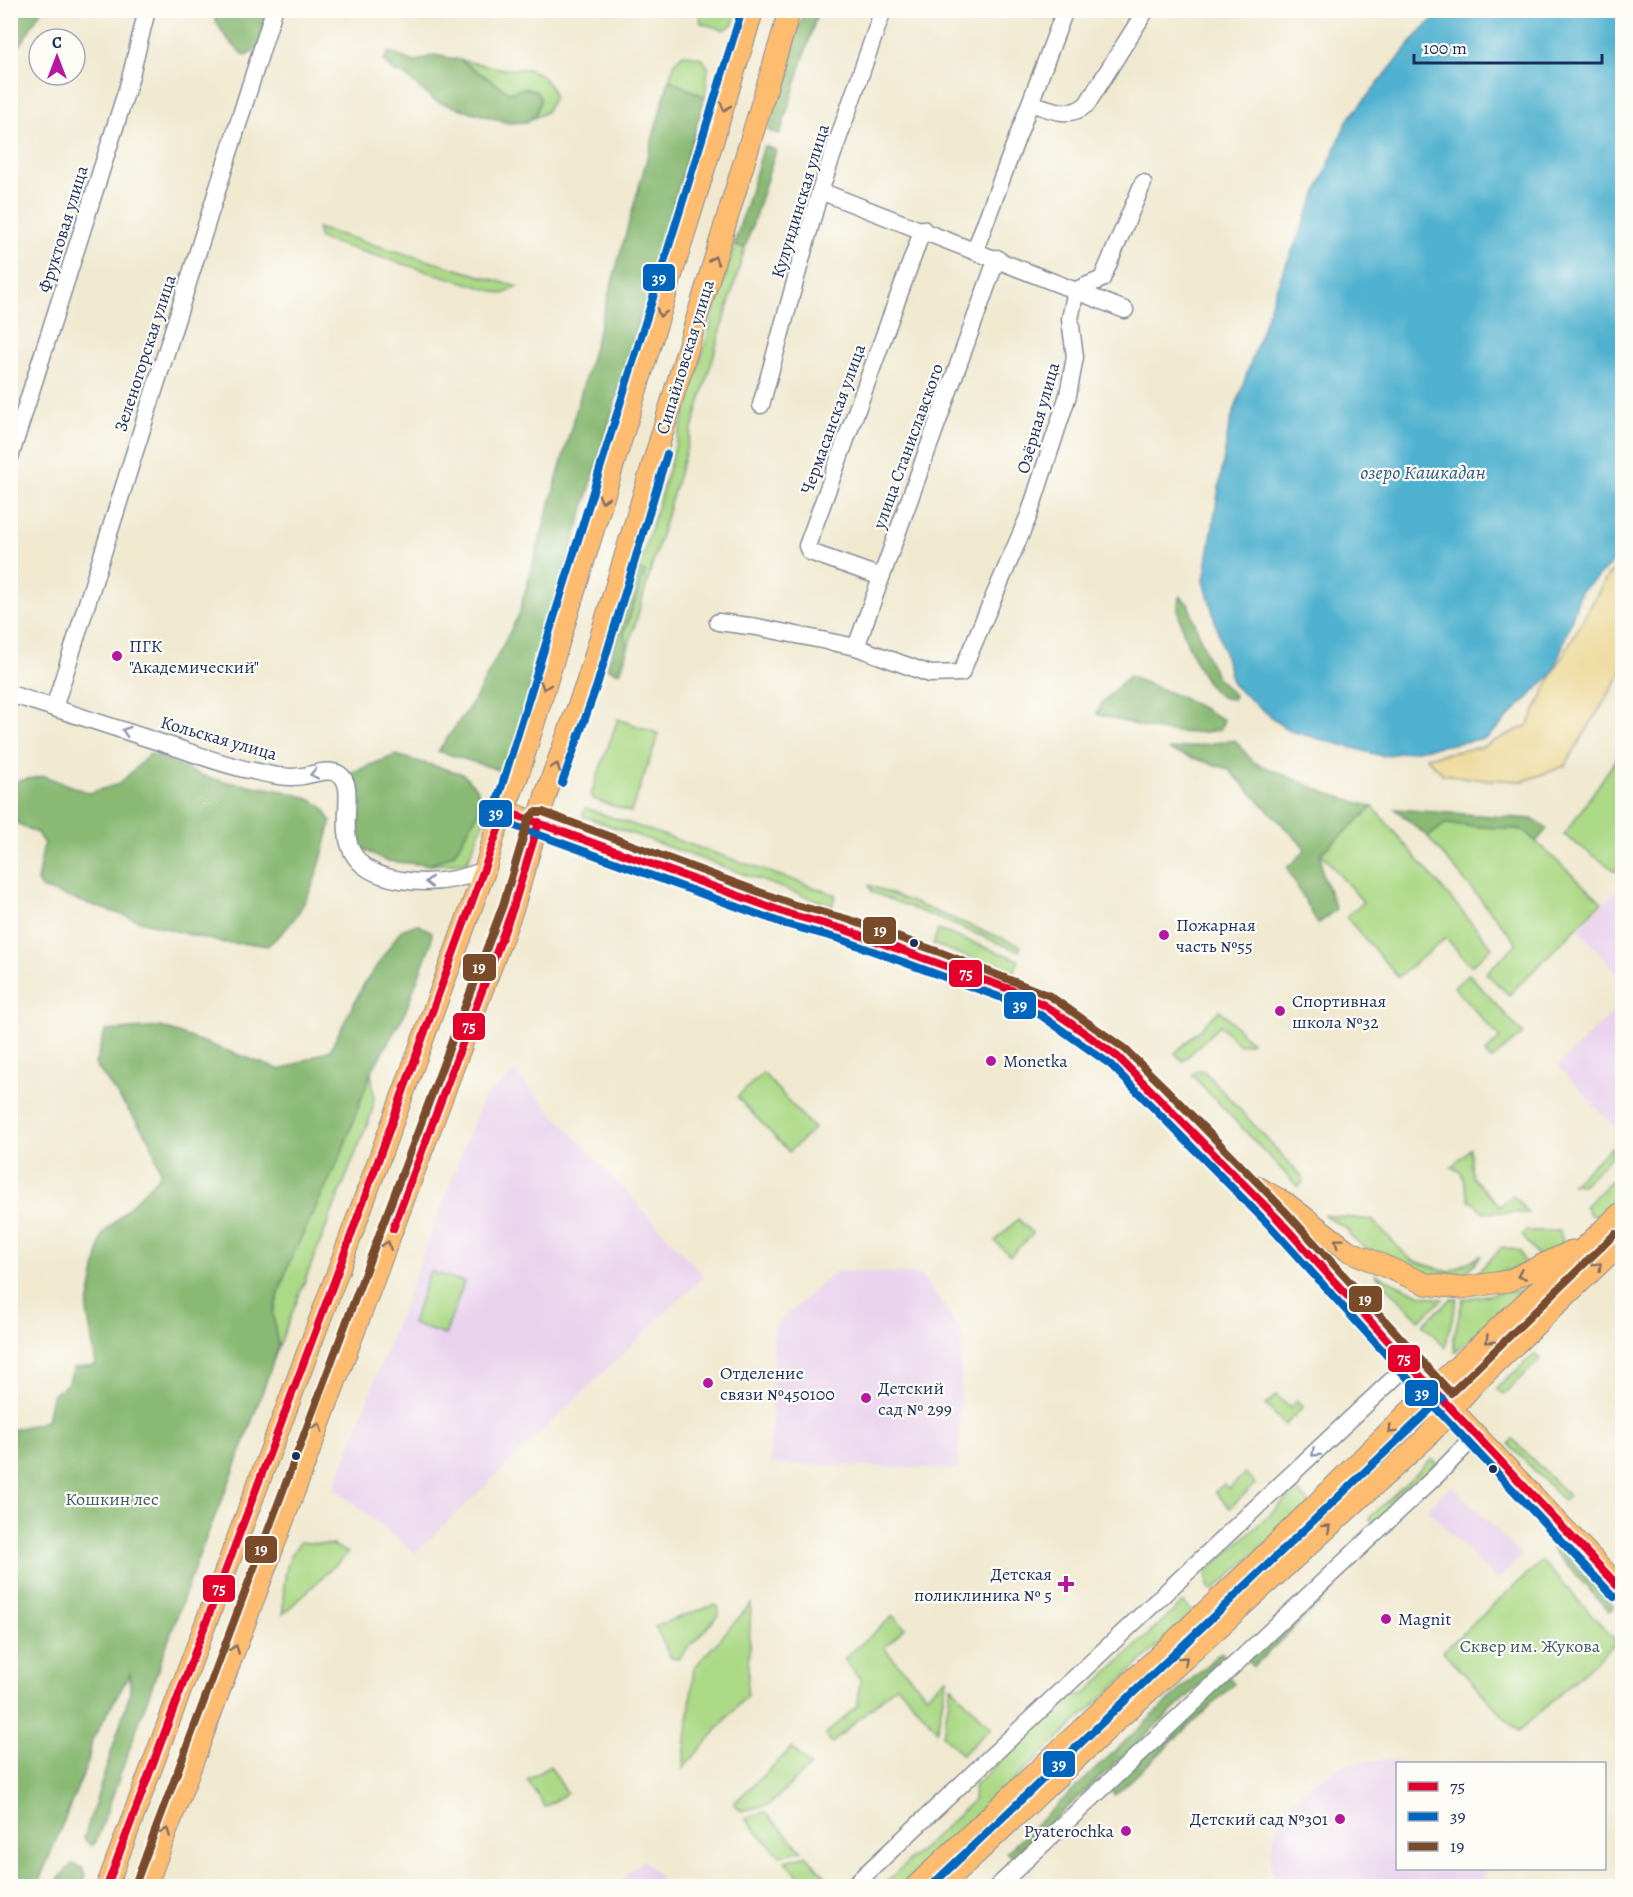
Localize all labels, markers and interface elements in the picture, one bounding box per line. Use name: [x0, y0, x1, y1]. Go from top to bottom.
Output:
north arrow: [27, 27, 87, 87]
scale bar: [1414, 27, 1602, 65]
text: С: [52, 32, 62, 54]
text: 100 m: [1423, 36, 1467, 60]
one-way arrow: [720, 101, 732, 112]
street label: Кулундинская улица: [765, 120, 835, 281]
street label: Фруктовая улица: [32, 162, 94, 295]
one-way arrow: [707, 255, 719, 266]
line badge: 39: [642, 263, 676, 292]
text: 39: [652, 268, 666, 290]
street label: Зеленогорская улица: [108, 271, 182, 435]
street label: Сипайловская улица: [650, 276, 720, 437]
one-way arrow: [656, 307, 668, 318]
street label: Чермасанская улица: [795, 340, 872, 497]
street label: Озёрная улица: [1011, 359, 1066, 477]
street label: улица Станиславского: [867, 360, 949, 533]
water label: озеро Кашкадан: [1360, 459, 1486, 486]
one-way arrow: [598, 493, 610, 504]
place label: ПГК "Академический": [129, 634, 259, 679]
marker: ПГК "Академический": [110, 649, 124, 663]
one-way arrow: [540, 680, 552, 691]
street label: Кольская улица: [158, 710, 281, 766]
one-way arrow: [121, 726, 132, 739]
one-way arrow: [549, 762, 562, 772]
one-way arrow: [309, 767, 319, 780]
line badge: 39: [478, 799, 513, 828]
text: 39: [489, 803, 503, 825]
one-way arrow: [424, 876, 433, 888]
place label: Пожарная часть №55: [1176, 913, 1256, 958]
line badge: 19: [862, 916, 897, 945]
text: 19: [873, 920, 887, 942]
marker: Пожарная часть №55: [1157, 928, 1171, 942]
unlabelled marker: [908, 937, 920, 949]
line badge: 19: [462, 953, 497, 982]
text: 19: [472, 957, 486, 979]
line badge: 75: [948, 959, 983, 988]
text: 75: [959, 963, 973, 985]
place label: Спортивная школа №32: [1292, 989, 1386, 1034]
line badge: 39: [1003, 991, 1037, 1020]
text: 39: [1013, 995, 1027, 1017]
marker: Спортивная школа №32: [1273, 1004, 1287, 1018]
line badge: 75: [452, 1012, 486, 1041]
text: 75: [462, 1016, 476, 1038]
place label: Monetka: [1003, 1049, 1068, 1073]
marker: Monetka: [984, 1054, 998, 1068]
one-way arrow: [1333, 1239, 1344, 1250]
one-way arrow: [380, 1240, 392, 1251]
one-way arrow: [1592, 1262, 1602, 1273]
one-way arrow: [1516, 1268, 1527, 1280]
line badge: 19: [1348, 1285, 1383, 1313]
text: 19: [1358, 1289, 1372, 1311]
one-way arrow: [1485, 1332, 1496, 1343]
line badge: 75: [1387, 1344, 1421, 1373]
text: 75: [1397, 1348, 1411, 1370]
place label: Отделение связи №450100: [720, 1361, 835, 1406]
marker: Отделение связи №450100: [701, 1376, 715, 1390]
place label: Детский сад № 299: [878, 1376, 952, 1421]
line badge: 39: [1404, 1379, 1439, 1407]
text: 39: [1415, 1383, 1429, 1405]
marker: Детский сад № 299: [859, 1391, 873, 1405]
one-way arrow: [1388, 1422, 1399, 1433]
one-way arrow: [311, 1423, 324, 1433]
one-way arrow: [1311, 1445, 1322, 1456]
unlabelled marker: [290, 1450, 302, 1462]
unlabelled marker: [1487, 1463, 1499, 1475]
park label: Кошкин лес: [65, 1487, 159, 1511]
one-way arrow: [1321, 1524, 1331, 1535]
line badge: 19: [244, 1535, 278, 1564]
text: 19: [254, 1539, 268, 1561]
place label: Детская поликлиника № 5: [914, 1562, 1052, 1607]
line badge: 75: [202, 1574, 236, 1603]
marker: Детская поликлиника № 5: [1057, 1575, 1075, 1593]
text: 75: [212, 1578, 226, 1600]
place label: Magnit: [1398, 1607, 1451, 1631]
marker: Magnit: [1379, 1612, 1393, 1626]
park label: Сквер им. Жукова: [1460, 1634, 1601, 1658]
one-way arrow: [228, 1644, 240, 1655]
one-way arrow: [1177, 1656, 1188, 1667]
line badge: 39: [1042, 1750, 1076, 1778]
text: 39: [1052, 1754, 1066, 1776]
legend: [1396, 1762, 1606, 1870]
text: 75: [1450, 1774, 1465, 1798]
text: 39: [1450, 1804, 1466, 1828]
place label: Детский сад №301: [1190, 1807, 1328, 1831]
marker: Детский сад №301: [1333, 1812, 1347, 1826]
place label: Pyaterochka: [1024, 1819, 1115, 1843]
marker: Pyaterochka: [1119, 1824, 1133, 1838]
one-way arrow: [159, 1827, 172, 1838]
text: 19: [1450, 1834, 1464, 1858]

